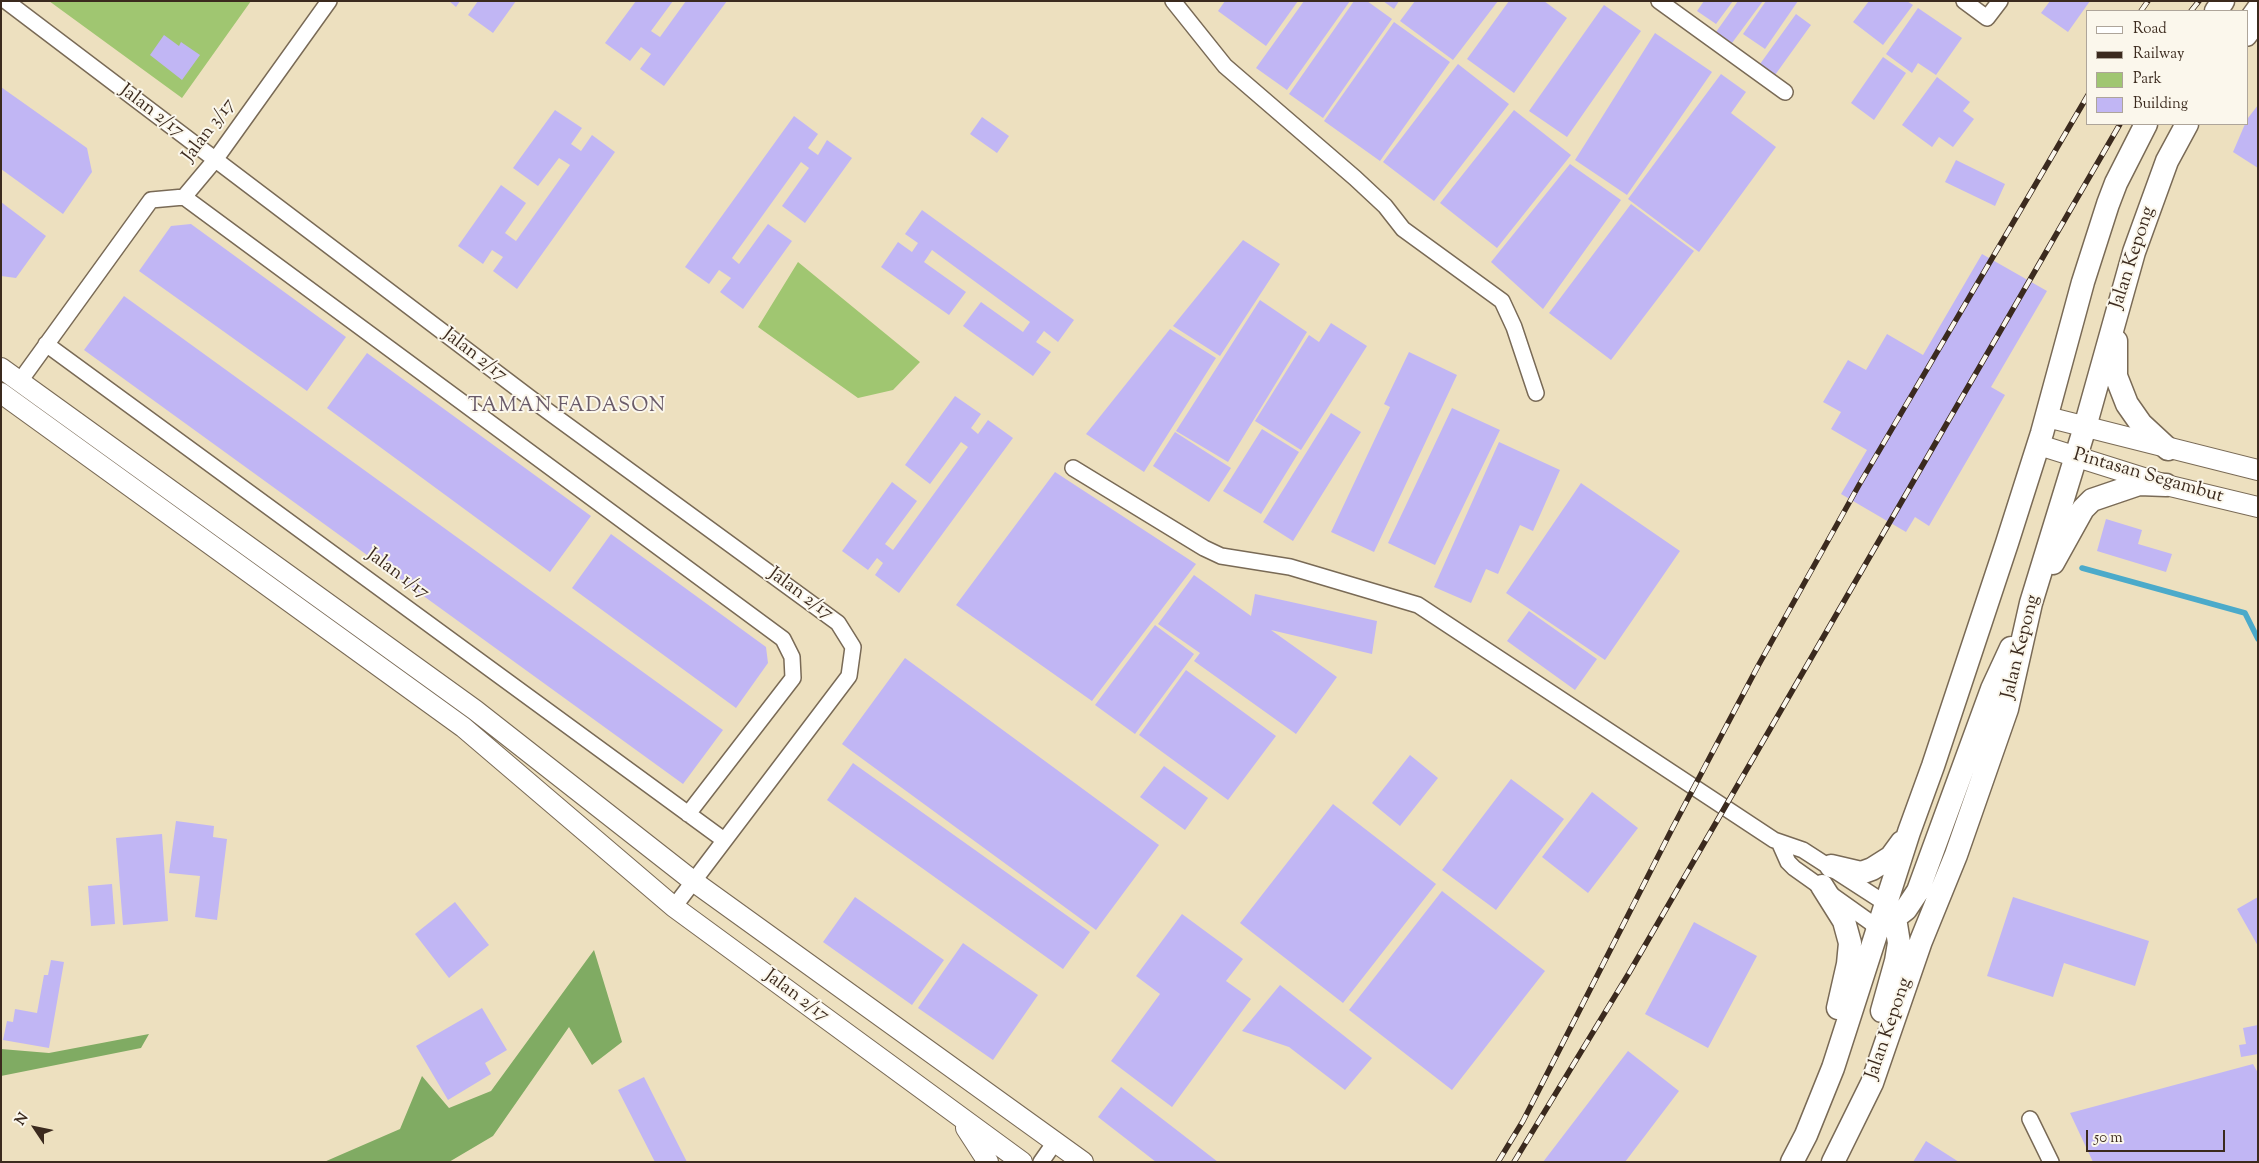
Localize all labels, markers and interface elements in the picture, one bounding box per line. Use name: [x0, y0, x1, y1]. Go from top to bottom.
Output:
legend: [2086, 10, 2249, 125]
text: Road: [2133, 19, 2167, 40]
text: Railway: [2133, 44, 2184, 65]
text: Park: [2133, 69, 2162, 90]
street label: Jalan 2/17: [114, 80, 188, 144]
text: Building: [2133, 94, 2188, 115]
street label: Jalan 3/17: [179, 95, 241, 167]
street label: Jalan Kepong: [2107, 204, 2161, 312]
street label: Jalan 2/17: [437, 324, 511, 388]
district label: TAMAN FADASON: [466, 396, 668, 420]
street label: Pintasan Segambut: [2070, 445, 2226, 509]
street label: Jalan 1/17: [361, 544, 433, 606]
street label: Jalan 2/17: [763, 564, 837, 626]
street label: Jalan Kepong: [1998, 593, 2046, 701]
street label: Jalan 2/17: [759, 966, 833, 1028]
street label: Jalan Kepong: [1862, 975, 1918, 1083]
north arrow: [10, 1103, 60, 1153]
text: N: [11, 1109, 34, 1130]
scale bar: [2089, 1120, 2228, 1152]
text: 50 m: [2094, 1128, 2123, 1149]

